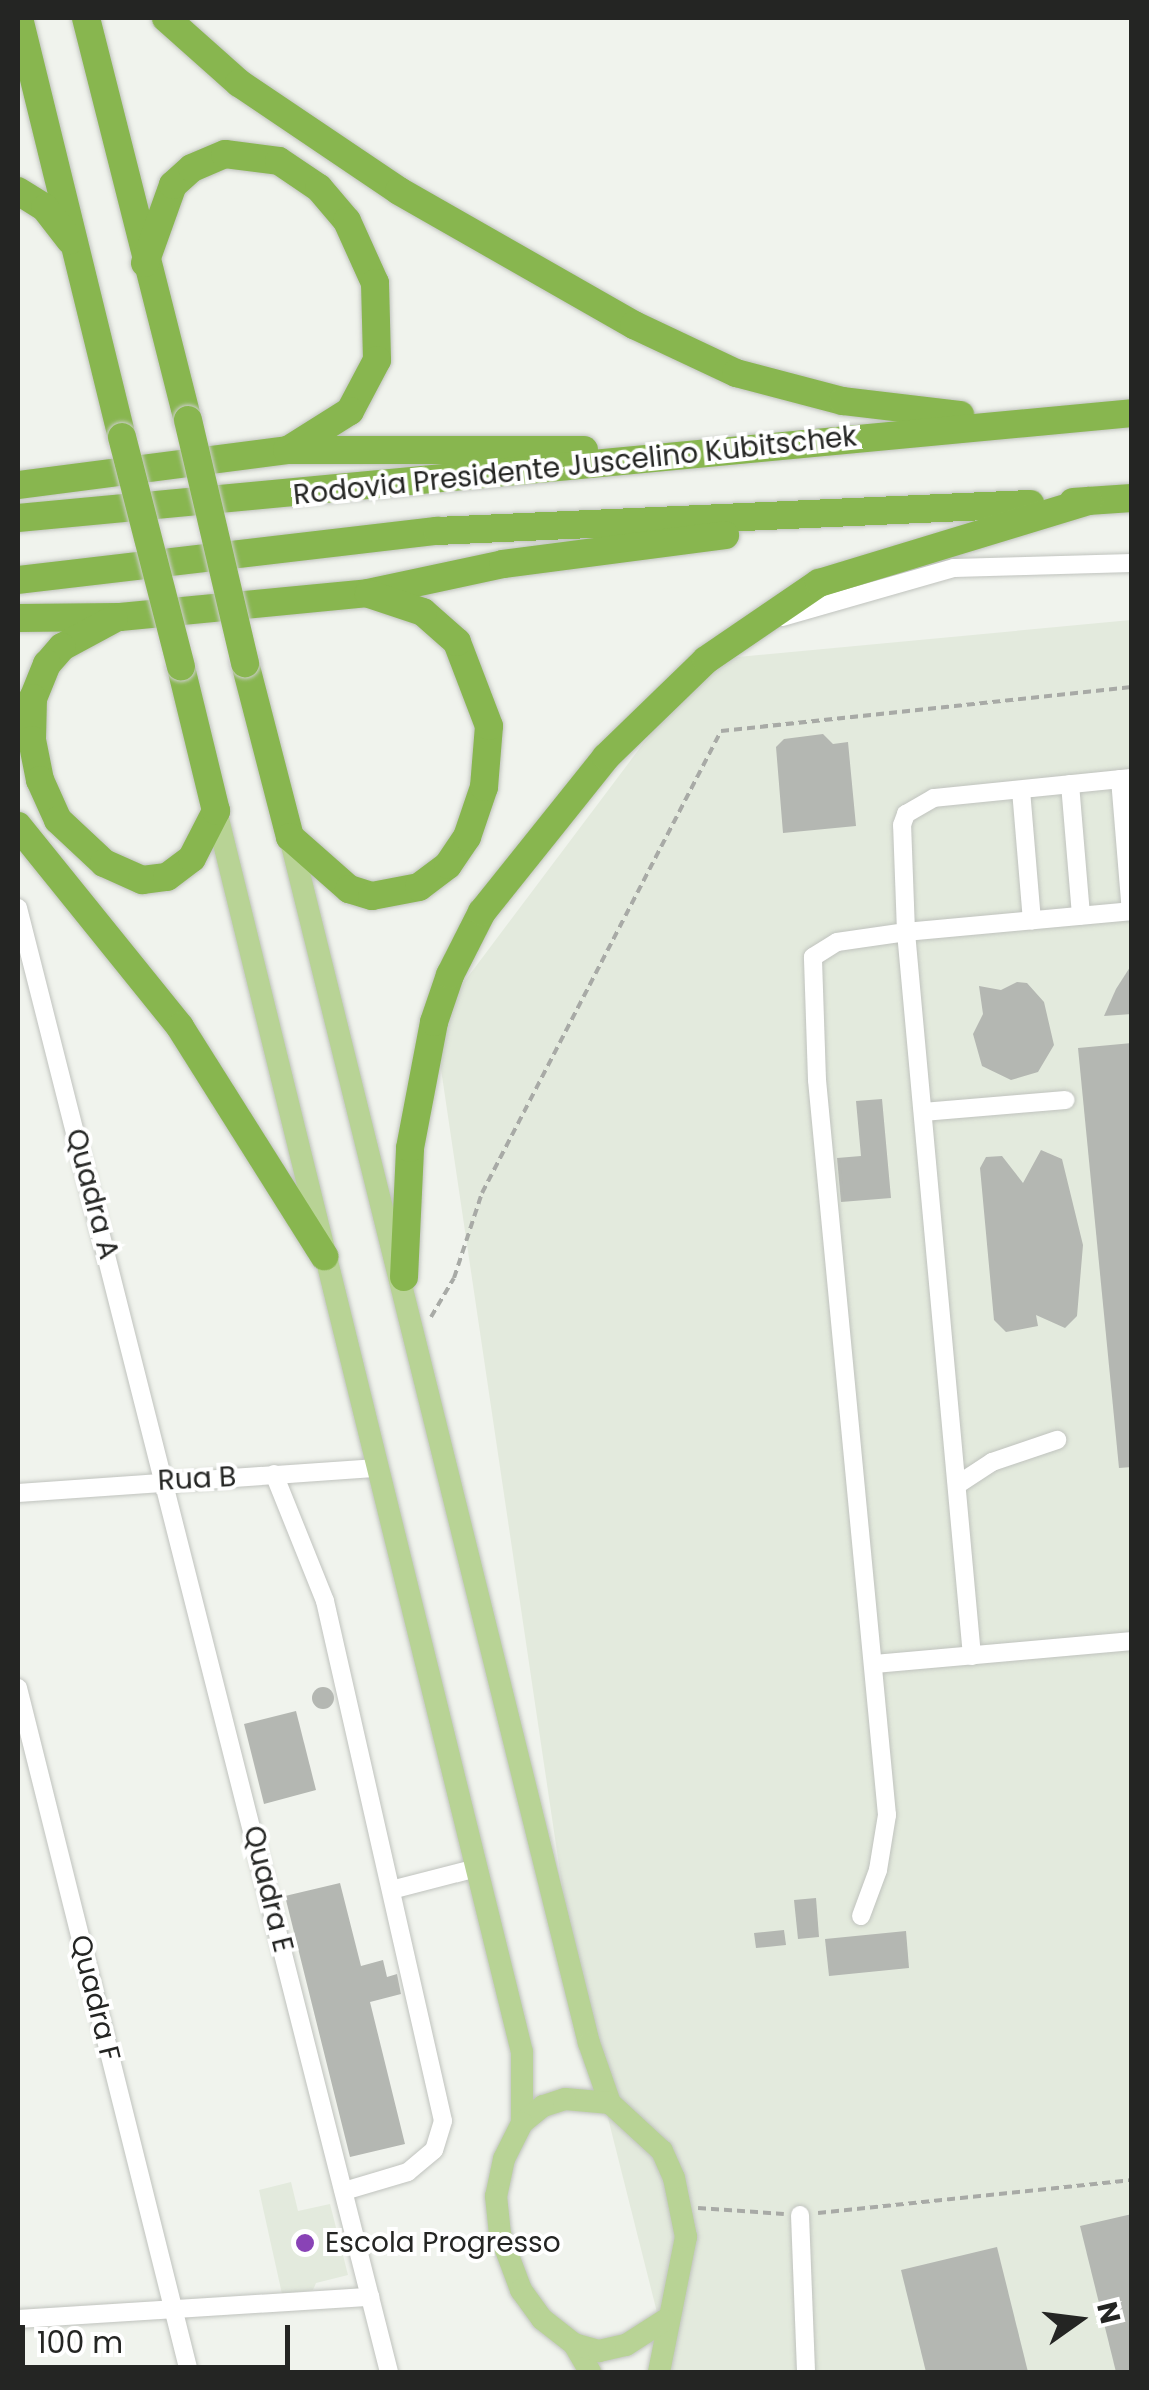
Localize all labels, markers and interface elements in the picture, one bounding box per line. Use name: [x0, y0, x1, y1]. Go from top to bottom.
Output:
street label: Rodovia Presidente Juscelino Kubitschek: [292, 420, 858, 512]
street label: Quadra A: [58, 1125, 126, 1263]
street label: Rua B: [157, 1460, 237, 1498]
street label: Quadra E: [236, 1822, 300, 1956]
street label: Quadra F: [63, 1931, 127, 2065]
place label: Escola Progresso: [325, 2226, 561, 2260]
marker: Escola Progresso: [294, 2232, 316, 2254]
north arrow: [1029, 2270, 1129, 2370]
text: N: [1087, 2298, 1130, 2328]
scale bar: [25, 2305, 295, 2367]
text: 100 m: [37, 2321, 123, 2364]

